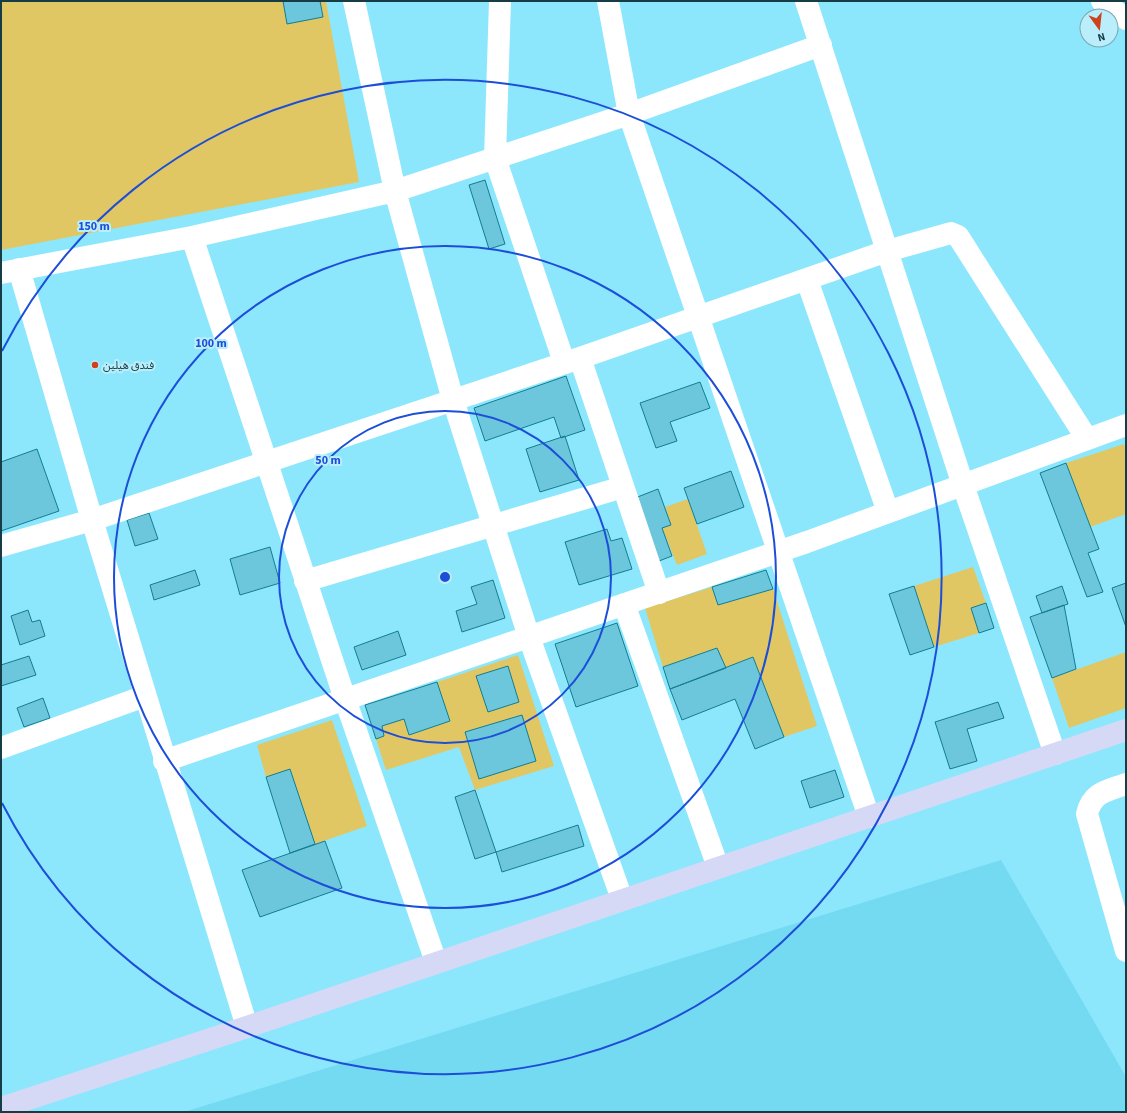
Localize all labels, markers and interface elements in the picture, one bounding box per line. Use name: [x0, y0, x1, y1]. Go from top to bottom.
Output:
north arrow: [1079, 8, 1119, 48]
text: N: [1096, 29, 1107, 45]
text: 150 m: [78, 218, 110, 235]
text: 100 m: [195, 335, 227, 352]
place label: فندق هيلين: [103, 358, 154, 373]
marker: فندق هيلين: [90, 360, 100, 370]
text: 50 m: [315, 452, 341, 469]
centre of rings: [438, 570, 452, 584]

